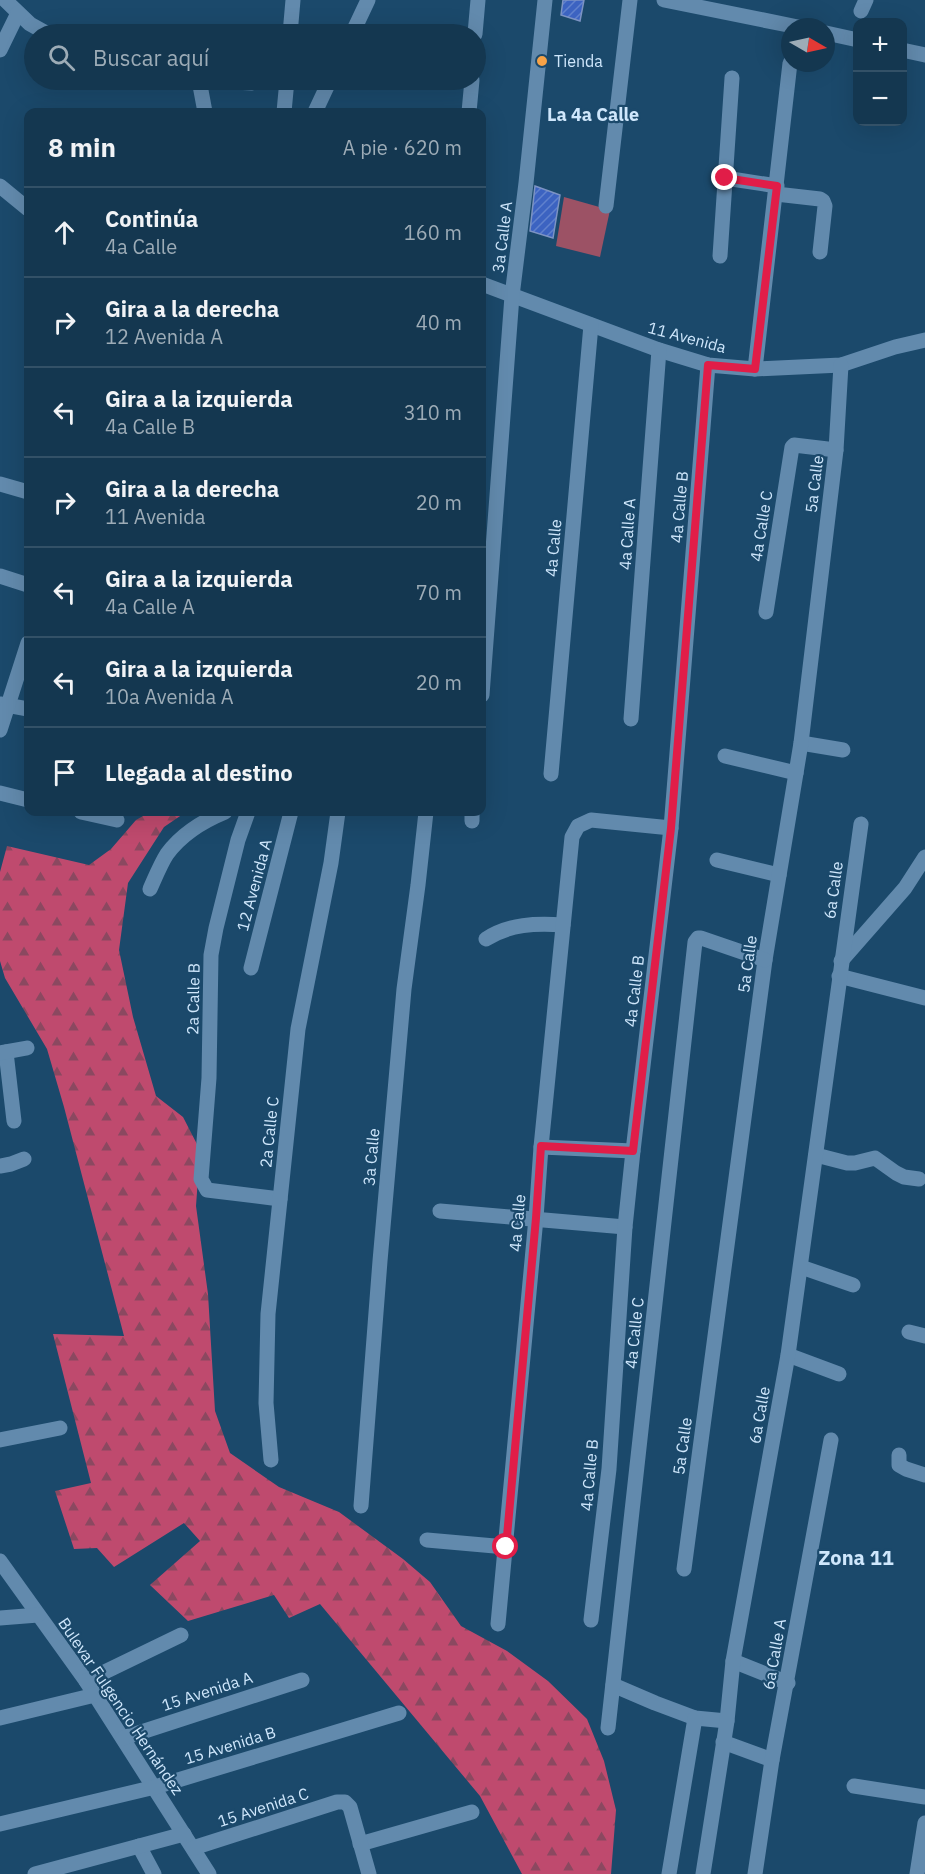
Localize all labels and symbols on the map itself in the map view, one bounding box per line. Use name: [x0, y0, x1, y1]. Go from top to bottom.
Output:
north arrow: [781, 18, 835, 72]
place label: Tienda: [554, 51, 603, 71]
marker: Tienda: [535, 54, 549, 68]
district label: La 4a Calle: [547, 103, 639, 126]
route end: [711, 164, 737, 190]
street label: 3a Calle A: [488, 200, 516, 274]
street label: 11 Avenida: [646, 317, 729, 357]
street label: 5a Calle: [801, 454, 827, 514]
street label: 4a Calle B: [666, 470, 692, 544]
street label: 4a Calle C: [746, 489, 776, 563]
street label: 4a Calle A: [615, 497, 639, 571]
street label: 4a Calle: [541, 518, 565, 578]
street label: 12 Avenida A: [232, 837, 276, 933]
street label: 6a Calle: [819, 860, 847, 920]
street label: 5a Calle: [733, 934, 761, 994]
street label: 4a Calle B: [620, 954, 648, 1028]
street label: 2a Calle B: [182, 963, 204, 1035]
street label: 2a Calle C: [255, 1095, 283, 1169]
street label: 3a Calle: [359, 1127, 383, 1187]
street label: 4a Calle: [505, 1193, 529, 1253]
street label: 4a Calle C: [620, 1296, 648, 1370]
street label: 6a Calle: [744, 1385, 774, 1445]
street label: 5a Calle: [668, 1416, 696, 1476]
street label: 4a Calle B: [576, 1438, 602, 1512]
route start: [492, 1533, 518, 1559]
district label: Zona 11: [818, 1544, 894, 1571]
street label: Bulevar Fulgencio Hernández: [54, 1614, 188, 1798]
street label: 6a Calle A: [758, 1617, 790, 1691]
street label: 15 Avenida A: [159, 1667, 255, 1715]
street label: 15 Avenida B: [182, 1722, 278, 1768]
street label: 15 Avenida C: [215, 1783, 311, 1831]

